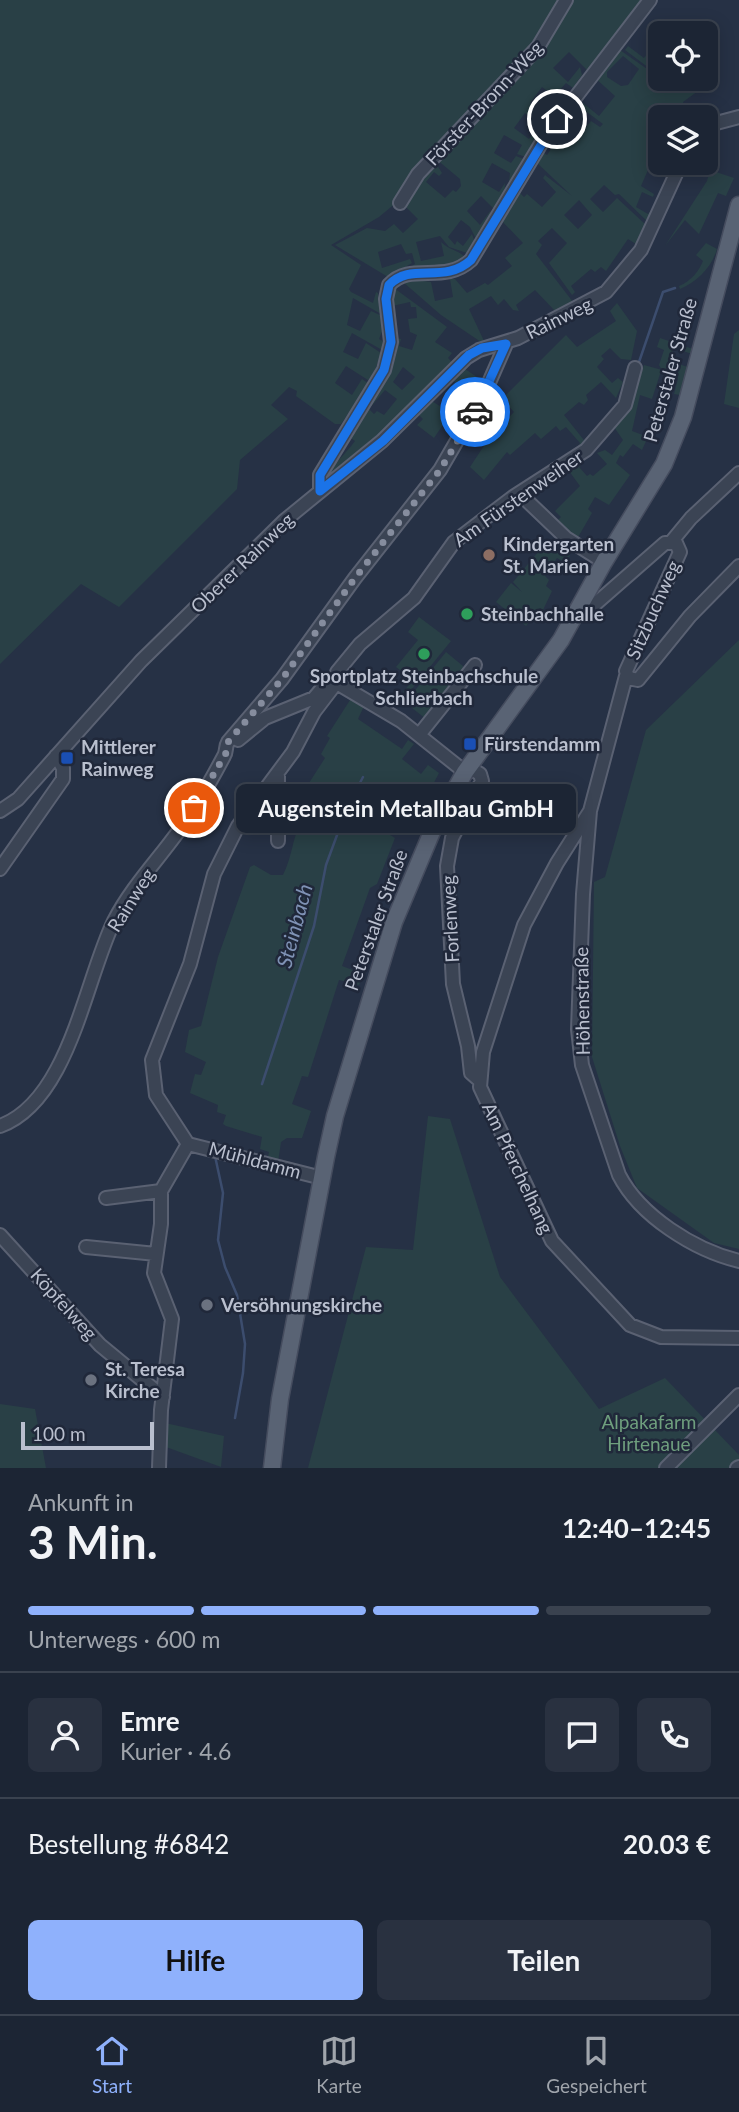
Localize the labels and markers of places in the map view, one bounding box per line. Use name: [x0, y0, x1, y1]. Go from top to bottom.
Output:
pin: [527, 89, 587, 149]
place label: Kindergarten St. Marien: [503, 532, 614, 577]
marker: Kindergarten St. Marien: [481, 547, 497, 563]
place label: Steinbachhalle: [481, 602, 604, 625]
marker: Steinbachhalle: [459, 606, 475, 622]
marker: Sportplatz Steinbachschule Schlierbach: [416, 646, 432, 662]
place label: Sportplatz Steinbachschule Schlierbach: [310, 664, 538, 709]
place label: Fürstendamm: [484, 732, 600, 755]
place label: Mittlerer Rainweg: [81, 735, 157, 780]
marker: Fürstendamm: [462, 736, 478, 752]
marker: Mittlerer Rainweg: [59, 750, 75, 766]
pin: [164, 778, 224, 838]
callout: Augenstein Metallbau GmbH: [236, 784, 576, 832]
place label: Versöhnungskirche: [220, 1293, 382, 1316]
marker: Versöhnungskirche: [199, 1297, 215, 1313]
place label: St. Teresa Kirche: [105, 1357, 185, 1402]
marker: St. Teresa Kirche: [83, 1372, 99, 1388]

